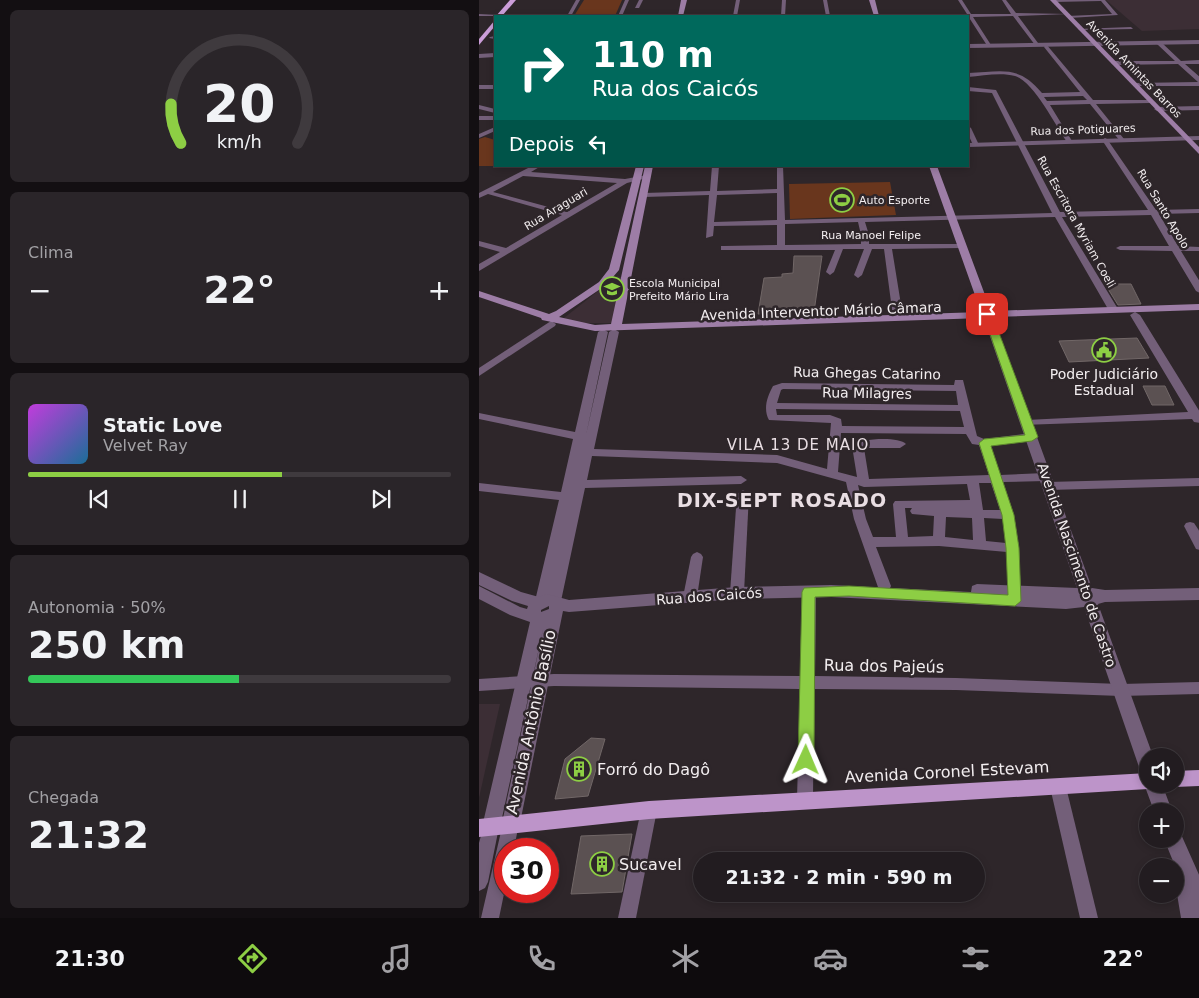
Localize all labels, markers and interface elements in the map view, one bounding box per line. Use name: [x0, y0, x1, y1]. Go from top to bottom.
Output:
street label: Avenida Amintas Barros: [1084, 17, 1184, 121]
icon: right: [509, 35, 574, 100]
text: 110 m: [592, 35, 714, 75]
text: 20: [203, 74, 276, 134]
text: Rua dos Caicós: [592, 76, 759, 101]
street label: Rua dos Potiguares: [1030, 122, 1136, 138]
icon: left: [584, 130, 612, 158]
text: km/h: [217, 131, 262, 152]
text: Depois: [509, 133, 574, 155]
street label: Rua Escritora Myriam Coeli: [1034, 154, 1118, 290]
street label: Rua Santo Apolo: [1134, 167, 1192, 251]
street label: Rua Araguari: [522, 185, 590, 233]
sports icon: Auto Esporte: [829, 187, 855, 213]
place label: Auto Esporte: [859, 194, 930, 207]
street label: Rua Manoel Felipe: [821, 229, 921, 242]
text: Clima: [28, 243, 73, 262]
text: 22°: [204, 268, 275, 312]
text: −: [28, 274, 51, 307]
text: +: [428, 274, 451, 307]
school or university icon: Escola Municipal Prefeito Mário Lira: [599, 276, 625, 302]
place label: Escola Municipal Prefeito Mário Lira: [629, 277, 729, 303]
pin: [966, 293, 1008, 335]
street label: Avenida Interventor Mário Câmara: [700, 299, 942, 323]
icon: arrive: [973, 300, 1001, 328]
public building icon: Poder Judiciário Estadual: [1091, 337, 1117, 363]
street label: Rua Ghegas Catarino: [793, 364, 941, 382]
place label: Poder Judiciário Estadual: [1050, 366, 1158, 398]
street label: Rua Milagres: [822, 384, 912, 402]
text: Static Love: [103, 414, 223, 436]
text: Velvet Ray: [103, 436, 188, 455]
district label: VILA 13 DE MAIO: [727, 436, 869, 454]
street label: Avenida Nascimento de Castro: [1034, 461, 1120, 669]
icon: previous: [85, 485, 113, 513]
icon: pause: [226, 485, 254, 513]
icon: next: [367, 485, 395, 513]
district label: DIX-SEPT ROSADO: [677, 489, 887, 511]
street label: Rua dos Caicós: [656, 584, 762, 608]
text: Autonomia · 50%: [28, 598, 166, 617]
text: 250 km: [28, 623, 185, 667]
street label: Avenida Antônio Basílio: [502, 628, 560, 816]
street label: Rua dos Pajeús: [824, 655, 944, 677]
position arrow: [779, 733, 831, 785]
map controls: [1139, 748, 1184, 903]
button: sound: [1139, 748, 1184, 793]
building icon: Forró do Dagô: [566, 756, 592, 782]
street label: Avenida Coronel Estevam: [844, 757, 1050, 787]
place label: Forró do Dagô: [597, 760, 710, 779]
text: Chegada: [28, 788, 99, 807]
button: +: [1139, 803, 1184, 848]
text: 21:32: [28, 813, 149, 857]
speed limit sign: 30: [494, 838, 559, 903]
building icon: Sucavel: [589, 851, 615, 877]
place label: Sucavel: [619, 855, 682, 874]
button: −: [1139, 858, 1184, 903]
text: 21:32 · 2 min · 590 m: [725, 866, 953, 888]
icon: directions: [235, 941, 270, 976]
icon: music: [379, 941, 414, 976]
icon: phone: [524, 941, 559, 976]
icon: climate: [668, 941, 703, 976]
icon: car: [813, 941, 848, 976]
icon: filters: [958, 941, 993, 976]
text: 21:30: [55, 946, 125, 971]
text: 22°: [1102, 946, 1144, 971]

